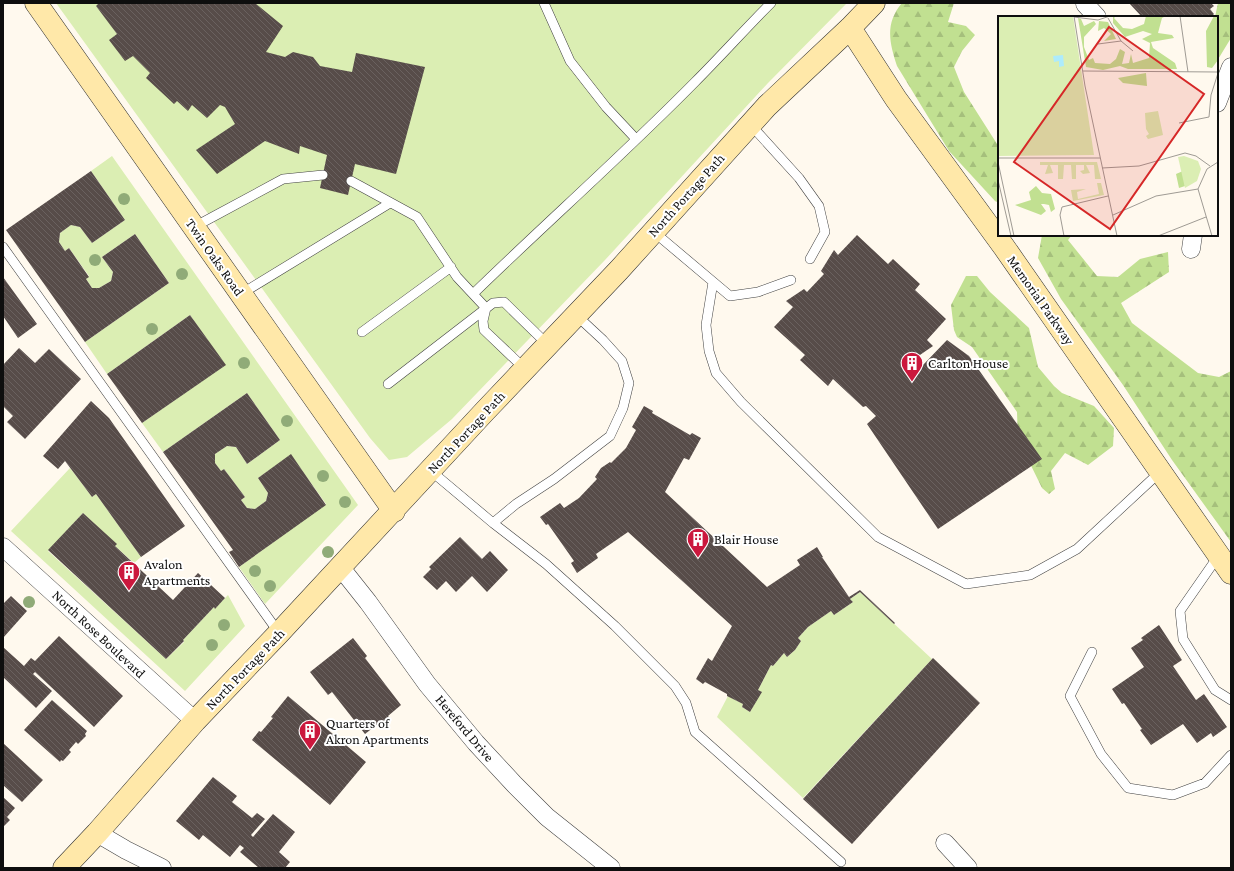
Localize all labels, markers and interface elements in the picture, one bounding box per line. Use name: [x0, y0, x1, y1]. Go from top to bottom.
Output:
inset map: [998, 16, 1218, 236]
street label: North Portage Path: [644, 150, 728, 240]
street label: Twin Oaks Road: [182, 215, 248, 299]
street label: Memorial Parkway: [1004, 252, 1078, 348]
building icon: Carlton House: [899, 350, 925, 383]
place label: Carlton House: [928, 355, 1008, 371]
street label: North Portage Path: [424, 387, 508, 476]
building icon: Blair House: [685, 526, 711, 559]
place label: Blair House: [714, 531, 778, 547]
place label: Avalon Apartments: [144, 556, 210, 588]
building icon: Avalon Apartments: [116, 559, 142, 592]
street label: North Rose Boulevard: [49, 587, 149, 682]
street label: North Portage Path: [202, 625, 288, 713]
street label: Hereford Drive: [432, 691, 498, 765]
place label: Quarters of Akron Apartments: [326, 715, 429, 747]
building icon: Quarters of Akron Apartments: [297, 718, 323, 751]

